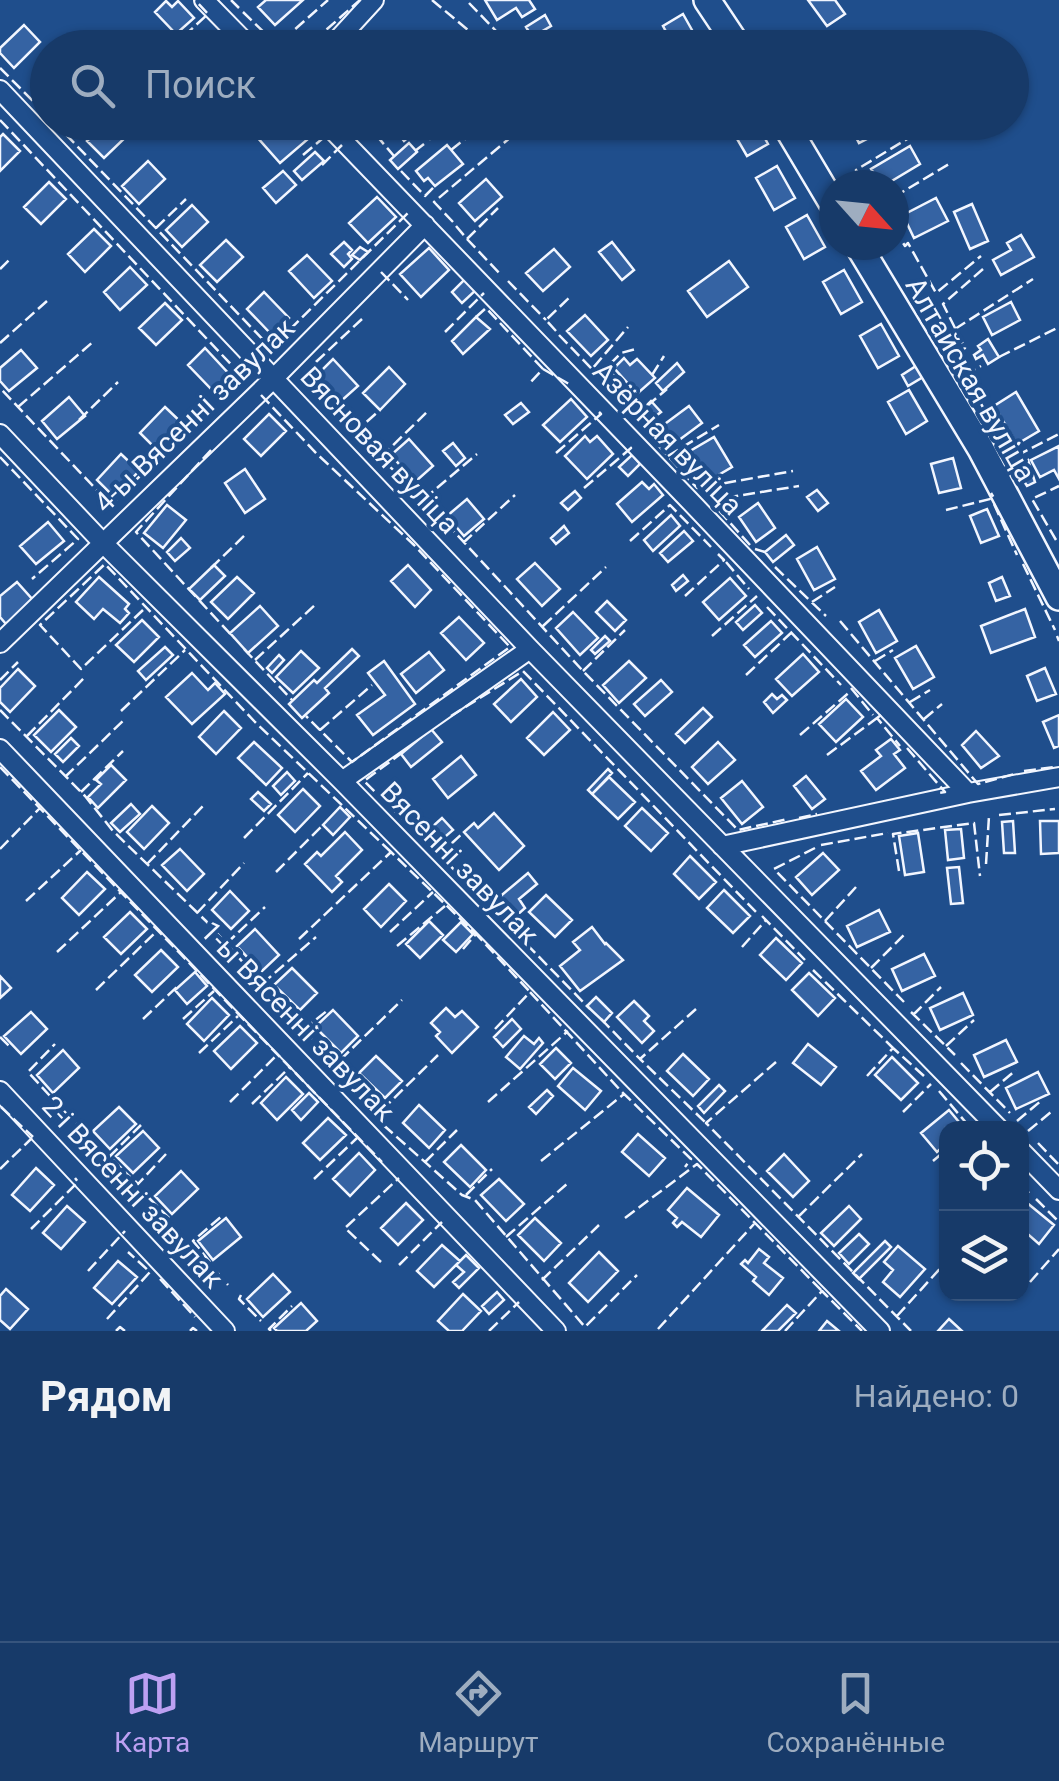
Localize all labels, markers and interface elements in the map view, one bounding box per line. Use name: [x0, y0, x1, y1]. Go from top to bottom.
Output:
search box: [30, 30, 1029, 140]
icon: search: [65, 58, 120, 113]
text: Поиск: [145, 63, 256, 107]
north arrow: [819, 170, 909, 260]
street label: Алтайская вуліца: [899, 271, 1042, 487]
street label: 4-ы Вясенні завулак: [88, 311, 301, 519]
street label: Азёрная вуліца: [586, 355, 749, 522]
street label: Вясновая вуліца: [294, 360, 466, 541]
street label: Вясенні завулак: [374, 775, 545, 951]
street label: 1-ы Вясенні завулак: [194, 915, 402, 1128]
street label: 2-і Вясенні завулак: [35, 1090, 230, 1295]
map controls: [939, 1121, 1029, 1301]
button: locate: [939, 1121, 1029, 1211]
button: layers: [939, 1211, 1029, 1301]
text: Рядом: [40, 1372, 173, 1421]
text: Найдено: 0: [854, 1377, 1019, 1415]
tab: Карта: [114, 1666, 190, 1759]
tab: Маршрут: [418, 1666, 539, 1759]
tab: Сохранённые: [766, 1666, 945, 1759]

